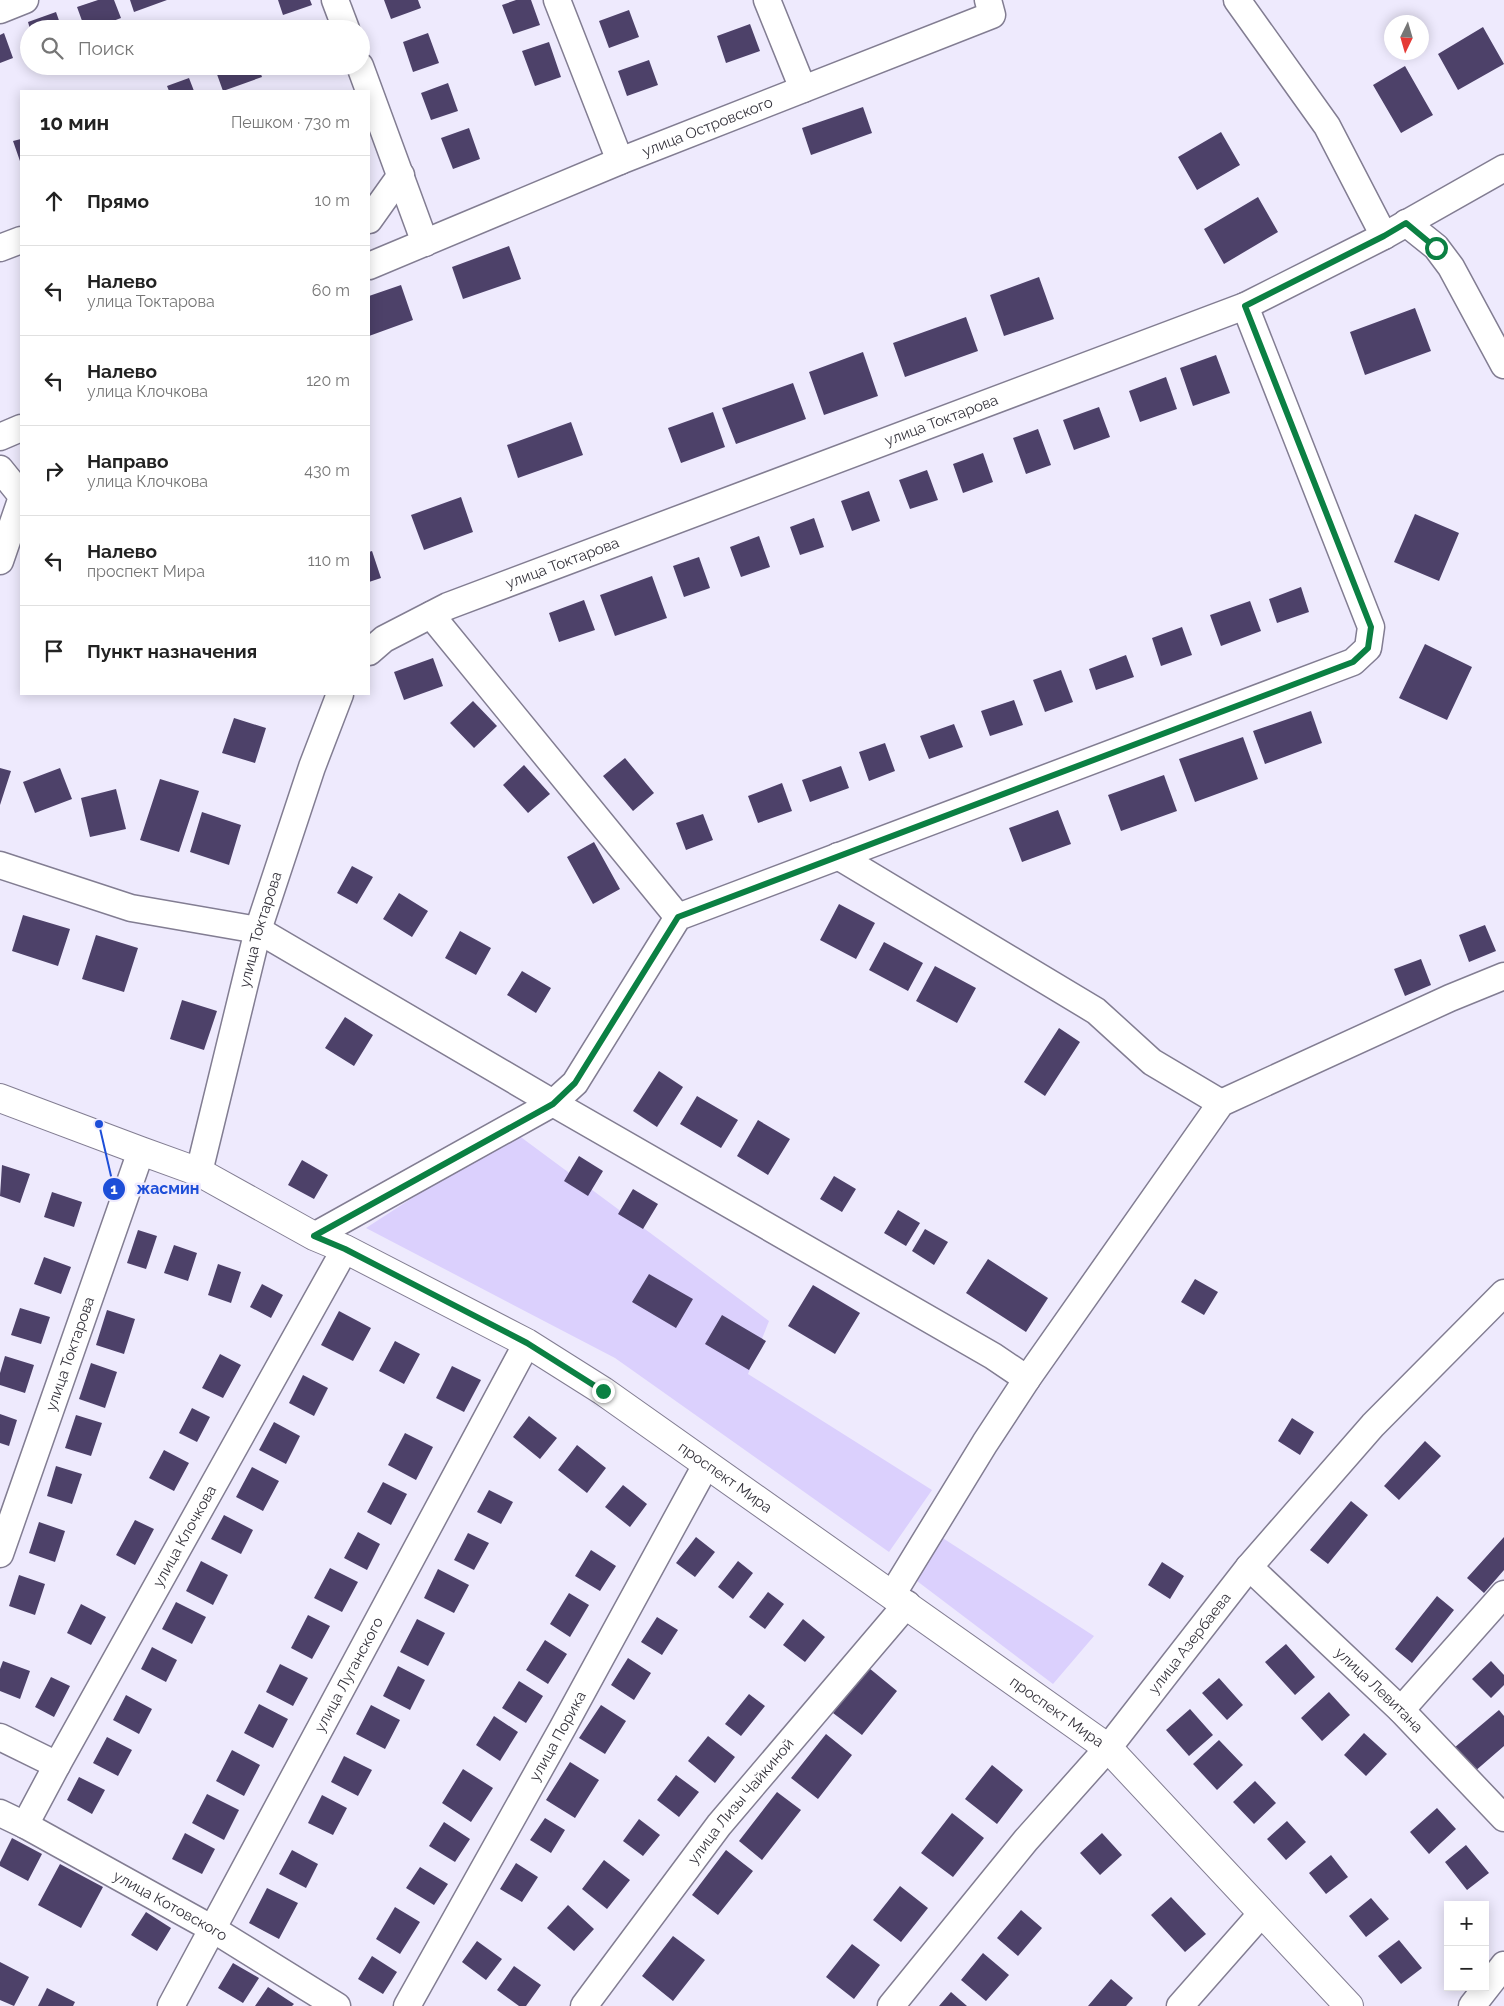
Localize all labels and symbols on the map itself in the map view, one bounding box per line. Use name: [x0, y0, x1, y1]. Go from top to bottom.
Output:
north arrow: [1384, 15, 1429, 60]
street label: улица Островского: [640, 93, 775, 160]
route start: [1425, 237, 1448, 260]
street label: улица Токтарова: [882, 391, 1001, 450]
street label: улица Токтарова: [503, 533, 622, 593]
street label: улица Токтарова: [235, 869, 286, 989]
callout: жасмин: [101, 1173, 209, 1204]
text: жасмин: [137, 1179, 199, 1198]
text: 1: [110, 1180, 118, 1198]
street label: улица Токтарова: [42, 1294, 98, 1413]
route end: [592, 1380, 615, 1403]
street label: проспект Мира: [675, 1438, 776, 1517]
street label: улица Клочкова: [149, 1482, 220, 1590]
street label: улица Азербаева: [1145, 1589, 1235, 1697]
street label: улица Луганского: [311, 1614, 387, 1735]
street label: улица Левитана: [1331, 1644, 1427, 1736]
street label: проспект Мира: [1006, 1673, 1107, 1751]
street label: улица Порика: [526, 1688, 590, 1784]
street label: улица Лизы Чайкиной: [684, 1735, 798, 1868]
street label: улица Котовского: [110, 1867, 231, 1945]

